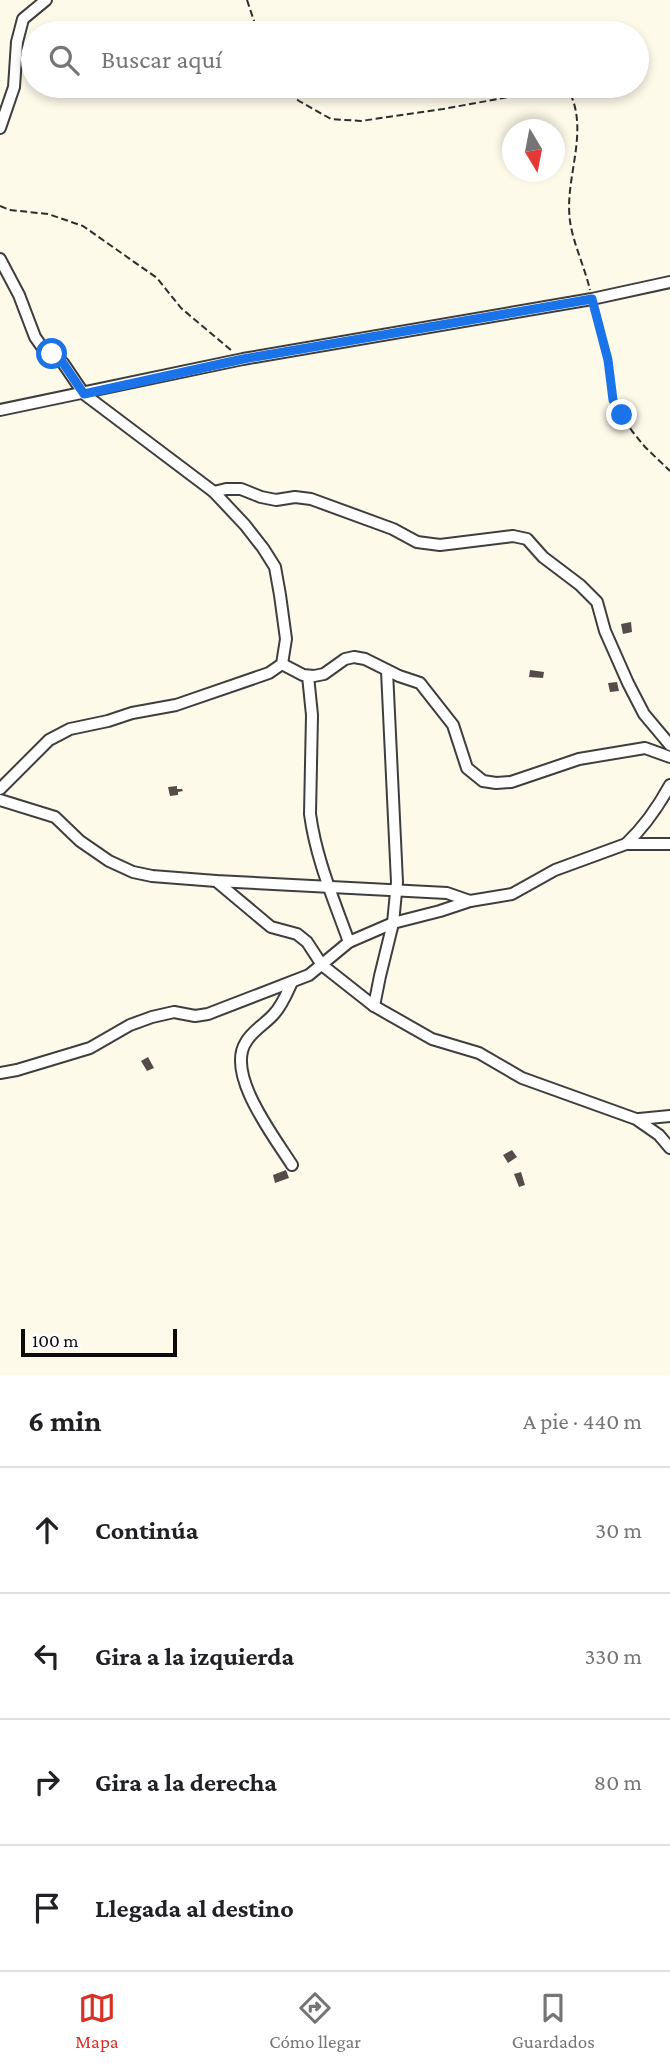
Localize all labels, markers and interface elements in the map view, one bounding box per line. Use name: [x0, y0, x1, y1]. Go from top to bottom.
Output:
search box: [21, 21, 649, 98]
icon: search: [45, 41, 83, 79]
text: Buscar aquí: [101, 45, 222, 74]
north arrow: [502, 119, 565, 182]
route start: [36, 338, 67, 369]
route end: [606, 399, 637, 430]
scale bar: [21, 1326, 177, 1358]
text: 100 m: [32, 1330, 79, 1351]
text: 6 min: [28, 1404, 101, 1437]
text: A pie · 440 m: [523, 1408, 642, 1434]
icon: ahead: [28, 1511, 66, 1549]
text: Continúa: [95, 1516, 198, 1545]
text: 30 m: [595, 1517, 642, 1543]
icon: left: [28, 1637, 66, 1675]
text: Gira a la izquierda: [95, 1642, 294, 1671]
text: 330 m: [584, 1643, 642, 1669]
icon: right: [28, 1763, 66, 1801]
text: Gira a la derecha: [95, 1768, 277, 1797]
text: 80 m: [594, 1769, 642, 1795]
icon: arrive: [28, 1889, 66, 1927]
text: Llegada al destino: [95, 1894, 294, 1923]
tab: Mapa: [75, 1989, 119, 2052]
tab: Cómo llegar: [269, 1989, 361, 2052]
tab: Guardados: [512, 1989, 595, 2052]

